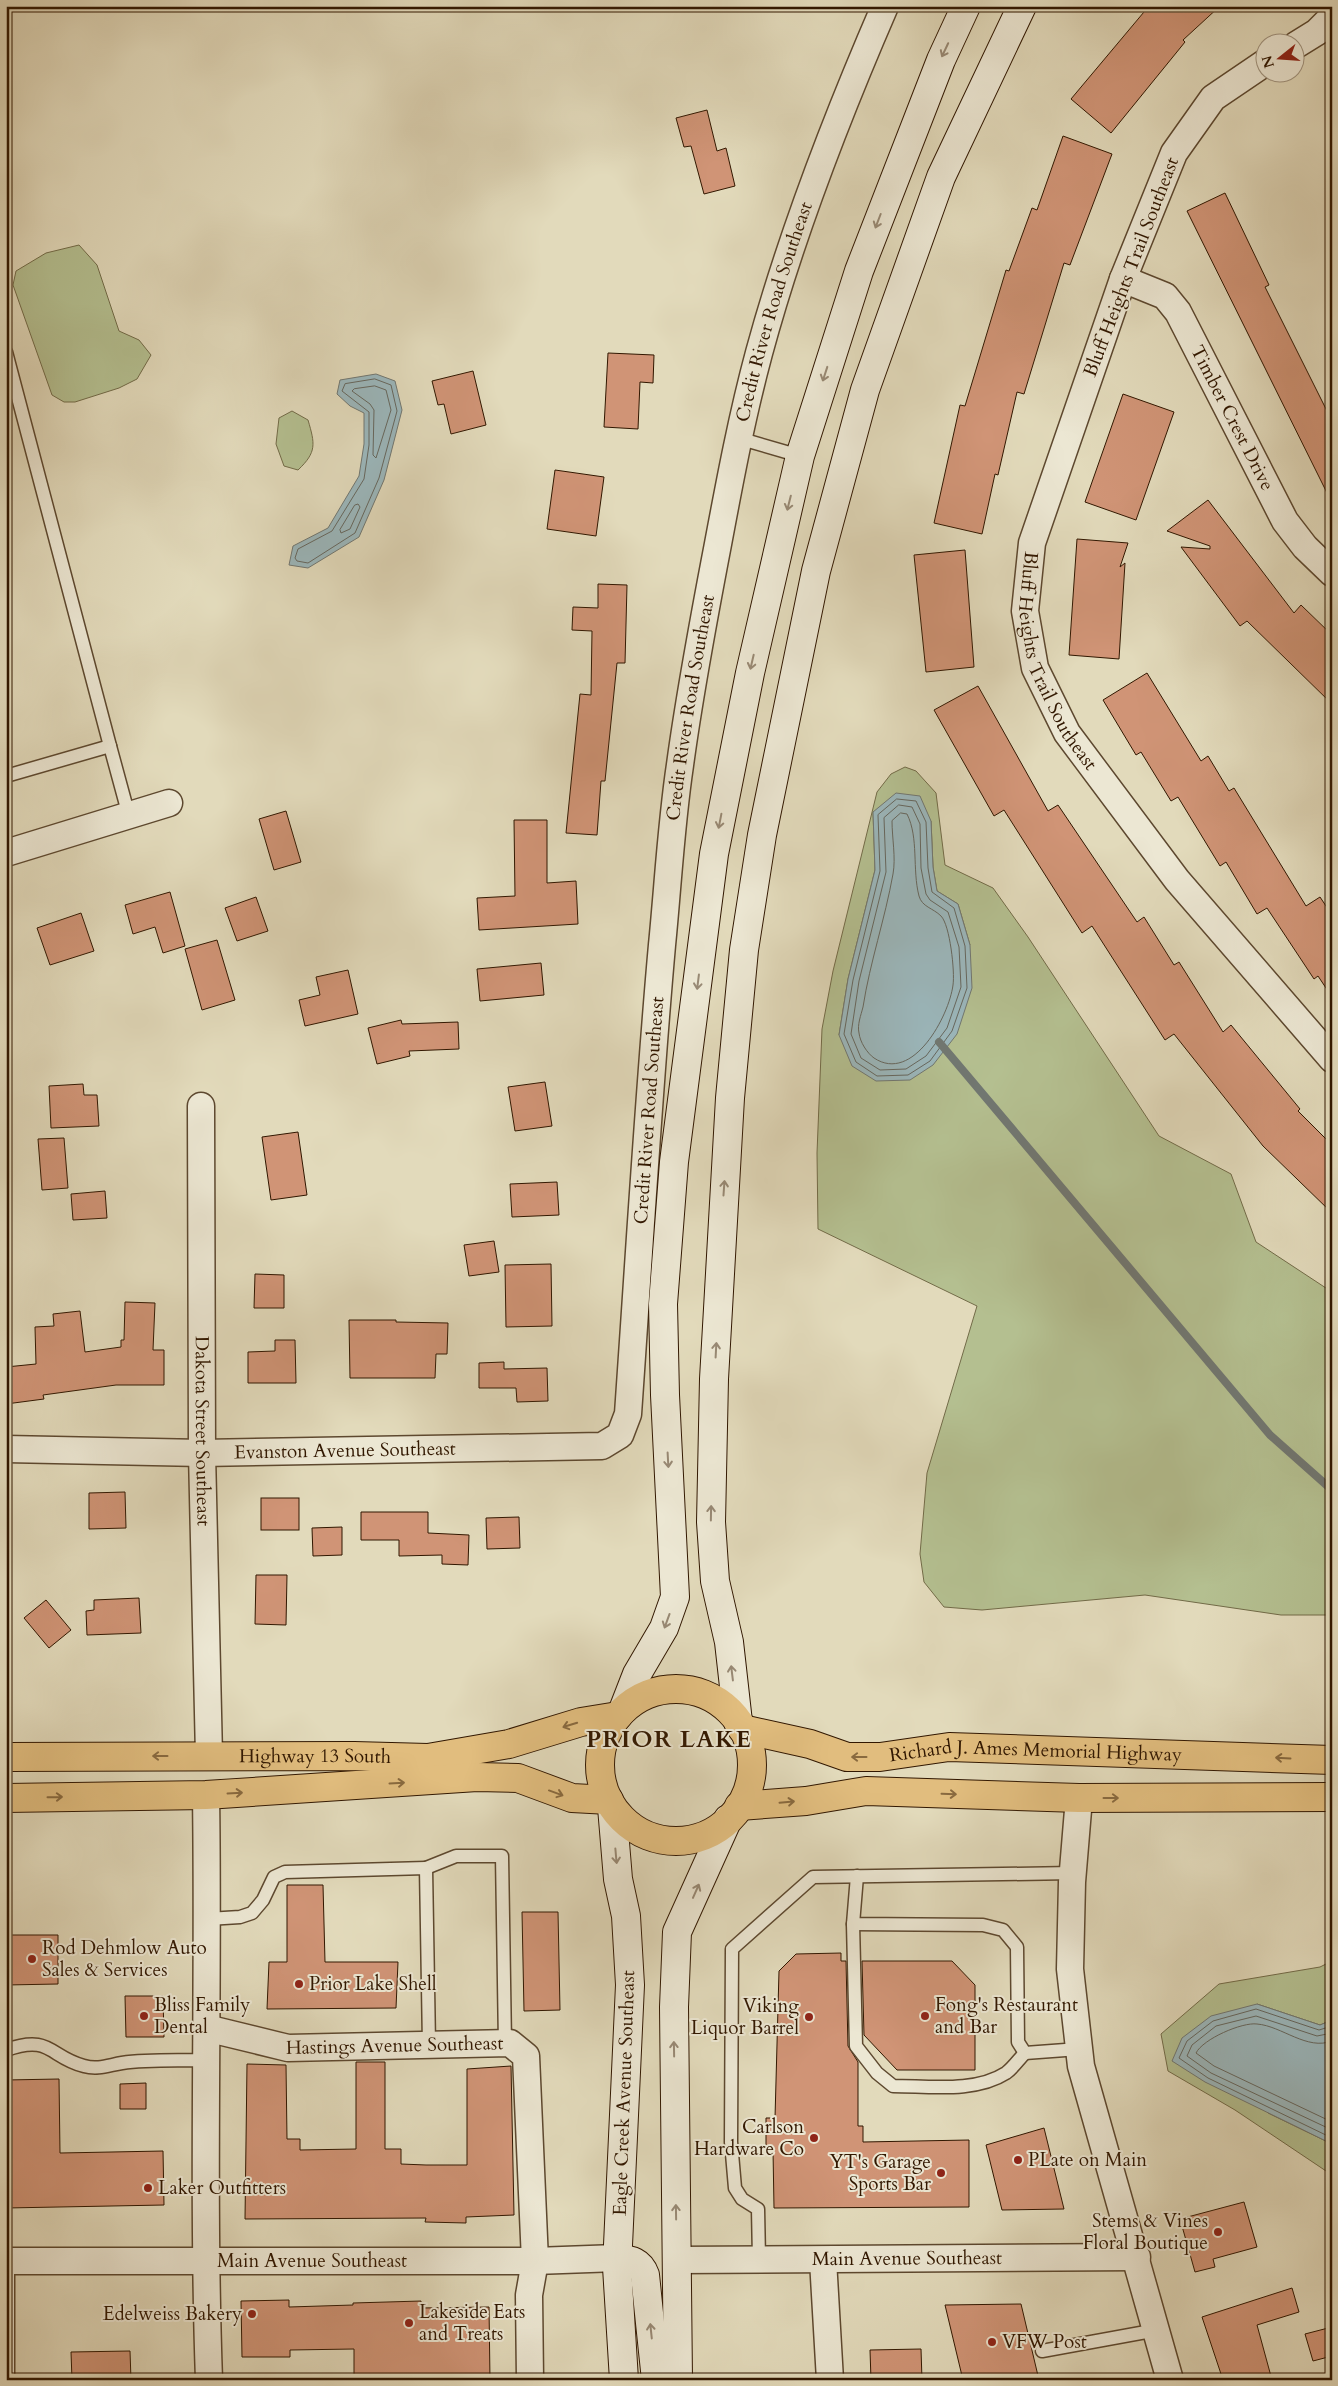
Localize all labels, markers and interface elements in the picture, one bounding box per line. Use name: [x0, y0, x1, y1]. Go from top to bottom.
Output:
north arrow: [1256, 32, 1306, 82]
one-way arrow: [940, 42, 950, 57]
text: N: [1257, 53, 1279, 70]
street label: Bluff Heights Trail Southeast: [1077, 153, 1185, 381]
street label: Credit River Road Southeast: [730, 198, 819, 425]
one-way arrow: [873, 213, 882, 228]
street label: Timber Crest Drive: [1184, 341, 1280, 495]
one-way arrow: [819, 366, 829, 382]
one-way arrow: [783, 495, 793, 511]
street label: Bluff Heights Trail Southeast: [1012, 550, 1103, 776]
street label: Credit River Road Southeast: [660, 593, 721, 822]
one-way arrow: [747, 653, 756, 669]
one-way arrow: [715, 813, 725, 829]
one-way arrow: [693, 974, 703, 990]
street label: Credit River Road Southeast: [628, 995, 671, 1225]
one-way arrow: [719, 1180, 729, 1196]
street label: Dakota Street Southeast: [189, 1336, 217, 1526]
one-way arrow: [711, 1343, 720, 1359]
street label: Evanston Avenue Southeast: [234, 1436, 456, 1465]
one-way arrow: [664, 1452, 673, 1468]
one-way arrow: [706, 1505, 716, 1522]
one-way arrow: [662, 1613, 671, 1628]
one-way arrow: [727, 1666, 737, 1682]
one-way arrow: [562, 1721, 578, 1731]
district label: PRIOR LAKE: [586, 1723, 752, 1756]
street label: Richard J. Ames Memorial Highway: [888, 1734, 1182, 1769]
street label: Highway 13 South: [239, 1743, 392, 1770]
one-way arrow: [152, 1751, 168, 1761]
one-way arrow: [851, 1752, 868, 1762]
one-way arrow: [1275, 1753, 1292, 1763]
one-way arrow: [388, 1778, 405, 1788]
one-way arrow: [227, 1788, 243, 1797]
one-way arrow: [548, 1789, 564, 1798]
one-way arrow: [941, 1789, 957, 1798]
one-way arrow: [46, 1792, 63, 1802]
one-way arrow: [1103, 1793, 1119, 1803]
one-way arrow: [779, 1797, 795, 1807]
one-way arrow: [611, 1847, 621, 1863]
one-way arrow: [691, 1883, 701, 1898]
place label: Rod Dehmlow Auto Sales & Services: [42, 1935, 207, 1983]
marker: Rod Dehmlow Auto Sales & Services: [26, 1953, 38, 1965]
street label: Eagle Creek Avenue Southeast: [607, 1970, 641, 2216]
place label: Prior Lake Shell: [309, 1971, 437, 1997]
marker: Prior Lake Shell: [293, 1978, 305, 1990]
place label: Bliss Family Dental: [154, 1992, 250, 2040]
place label: Fong's Restaurant and Bar: [935, 1992, 1078, 2040]
place label: Viking Liquor Barrel: [691, 1993, 799, 2041]
marker: Bliss Family Dental: [138, 2010, 150, 2022]
marker: Fong's Restaurant and Bar: [919, 2010, 931, 2022]
marker: Viking Liquor Barrel: [803, 2011, 815, 2023]
street label: Hastings Avenue Southeast: [286, 2030, 504, 2061]
one-way arrow: [669, 2041, 679, 2058]
place label: Carlson Hardware Co: [694, 2114, 804, 2162]
marker: Carlson Hardware Co: [808, 2132, 820, 2144]
place label: PLate on Main: [1028, 2147, 1147, 2173]
place label: YT's Garage Sports Bar: [829, 2149, 931, 2197]
marker: PLate on Main: [1012, 2154, 1024, 2166]
marker: YT's Garage Sports Bar: [935, 2167, 947, 2179]
place label: Laker Outfitters: [158, 2175, 286, 2201]
marker: Laker Outfitters: [142, 2182, 154, 2194]
one-way arrow: [671, 2204, 681, 2220]
place label: Stems & Vines Floral Boutique: [1083, 2208, 1208, 2256]
marker: Stems & Vines Floral Boutique: [1212, 2226, 1224, 2238]
street label: Main Avenue Southeast: [812, 2245, 1002, 2272]
street label: Main Avenue Southeast: [217, 2248, 407, 2274]
place label: Lakeside Eats and Treats: [419, 2299, 525, 2347]
place label: Edelweiss Bakery: [103, 2301, 242, 2327]
marker: Edelweiss Bakery: [246, 2308, 258, 2320]
marker: Lakeside Eats and Treats: [403, 2317, 415, 2329]
one-way arrow: [647, 2323, 656, 2339]
place label: VFW Post: [1002, 2329, 1087, 2355]
marker: VFW Post: [986, 2336, 998, 2348]

